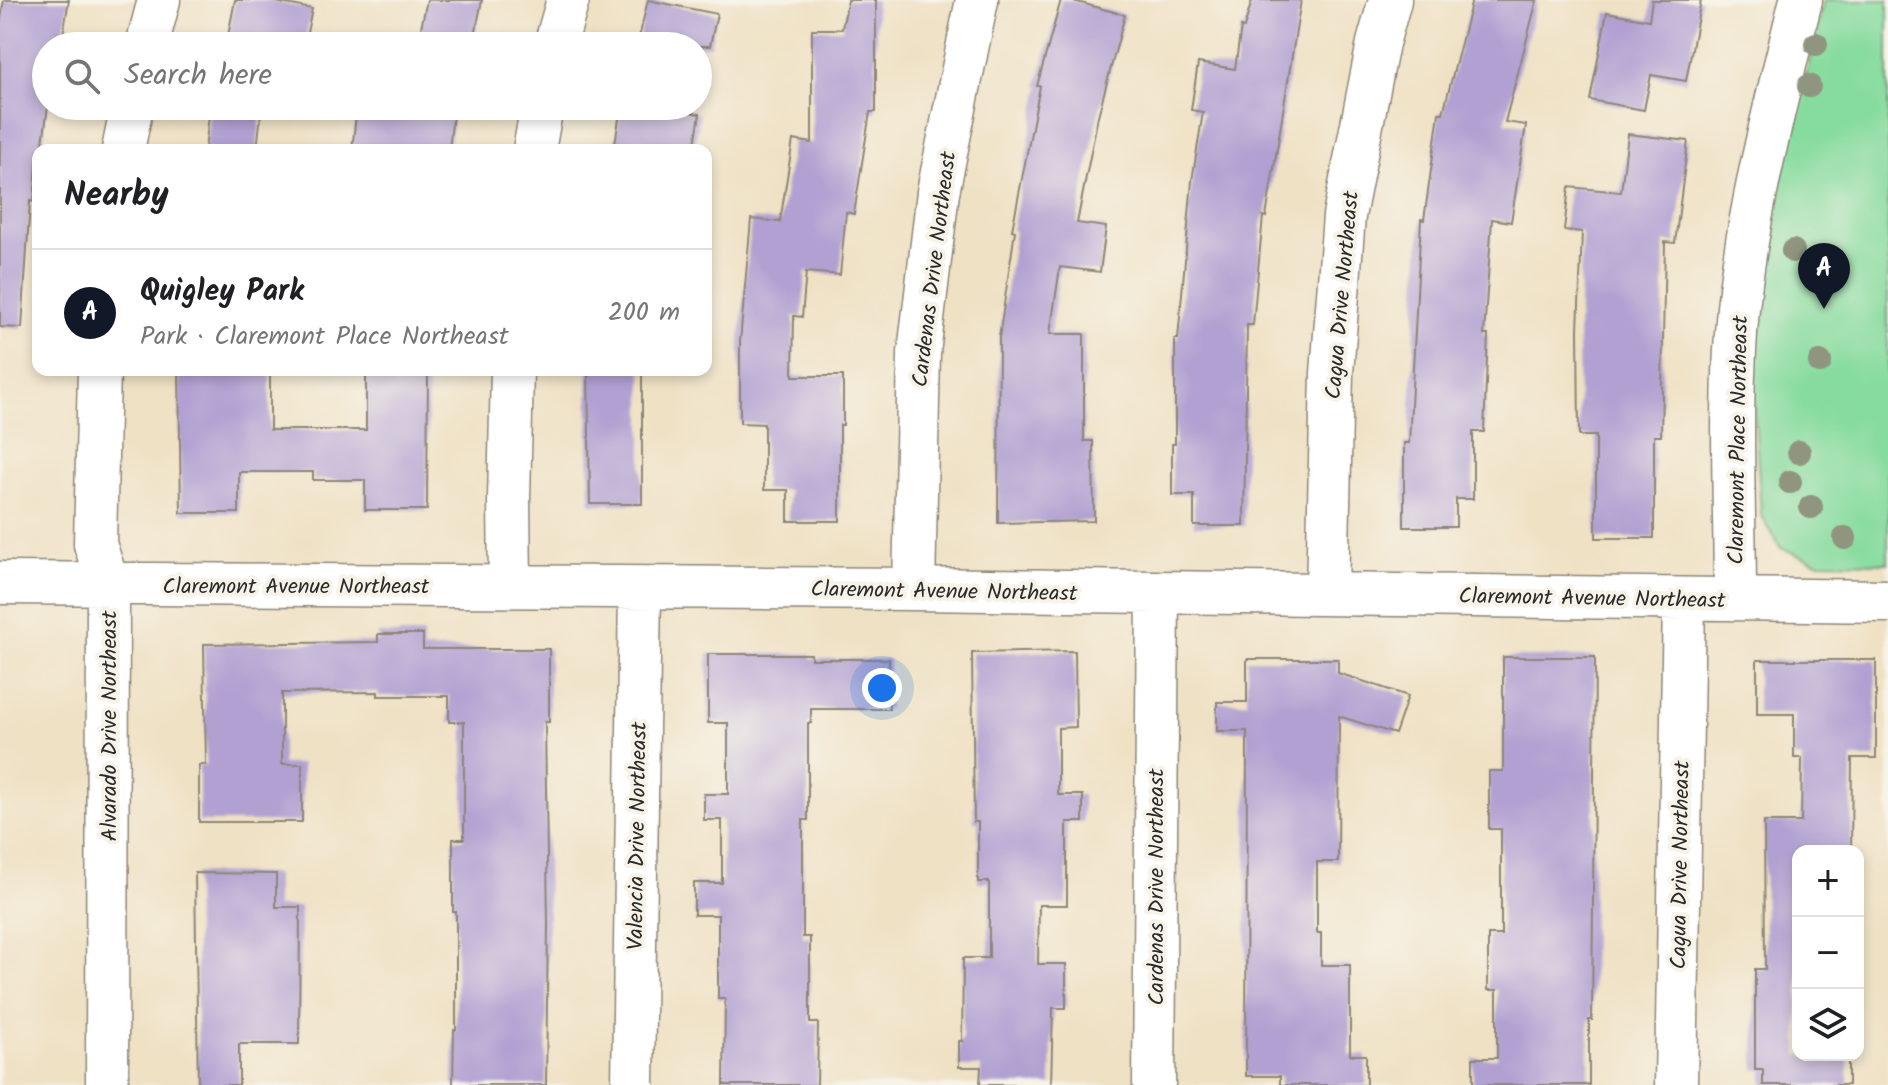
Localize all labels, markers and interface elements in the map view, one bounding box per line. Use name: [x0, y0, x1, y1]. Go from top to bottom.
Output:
search box: [32, 32, 712, 120]
text: Search here: [124, 52, 272, 100]
icon: search: [60, 54, 104, 98]
street label: Cardenas Drive Northeast: [904, 149, 967, 389]
text: Nearby: [64, 169, 169, 223]
street label: Cagua Drive Northeast: [1317, 189, 1370, 401]
pin: A: [1798, 243, 1850, 309]
text: Quigley Park: [140, 268, 304, 316]
text: A: [82, 292, 98, 334]
text: 200 m: [608, 292, 680, 334]
street label: Claremont Place Northeast: [1720, 315, 1759, 565]
text: Park · Claremont Place Northeast: [140, 316, 509, 358]
street label: Claremont Avenue Northeast: [163, 570, 430, 605]
street label: Claremont Avenue Northeast: [810, 573, 1078, 612]
street label: Claremont Avenue Northeast: [1458, 580, 1726, 619]
street label: Alvarado Drive Northeast: [93, 610, 128, 842]
your location: [862, 668, 902, 708]
street label: Valencia Drive Northeast: [619, 721, 658, 951]
street label: Cagua Drive Northeast: [1662, 760, 1701, 970]
street label: Cardenas Drive Northeast: [1140, 768, 1175, 1006]
map controls: [1792, 845, 1864, 1061]
button: +: [1792, 845, 1864, 917]
button: −: [1792, 917, 1864, 989]
button: layers: [1792, 989, 1864, 1061]

